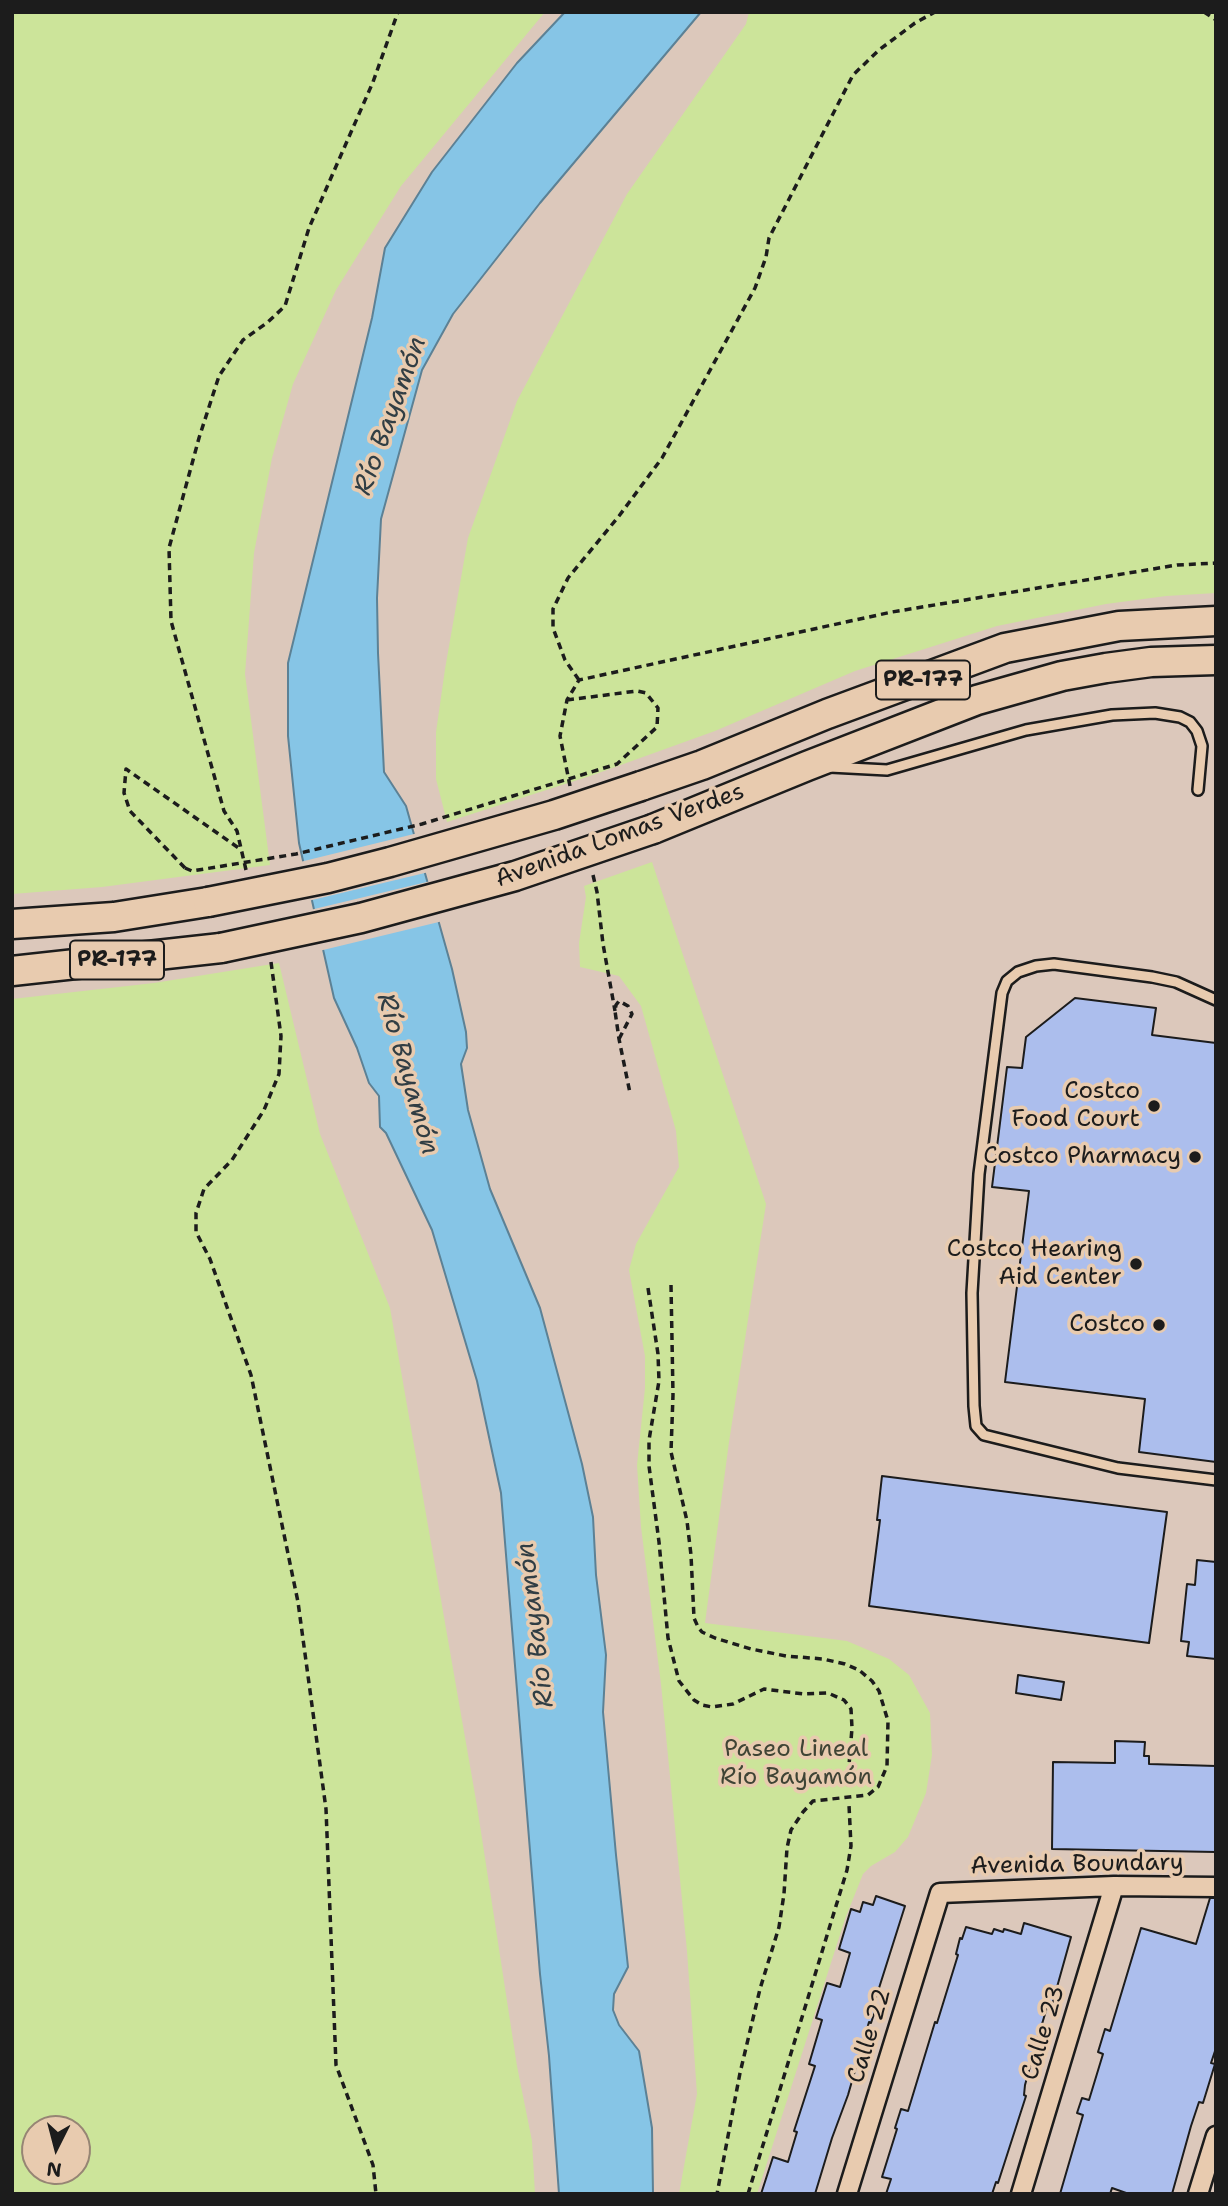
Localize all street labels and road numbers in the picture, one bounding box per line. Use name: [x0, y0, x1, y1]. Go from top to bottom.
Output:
road number: PR-177: [876, 660, 970, 700]
street label: Avenida Lomas Verdes: [492, 778, 748, 894]
road number: PR-177: [70, 940, 164, 979]
street label: Avenida Boundary: [970, 1849, 1184, 1881]
street label: Calle 23: [1016, 1982, 1072, 2084]
street label: Calle 22: [842, 1985, 898, 2087]

